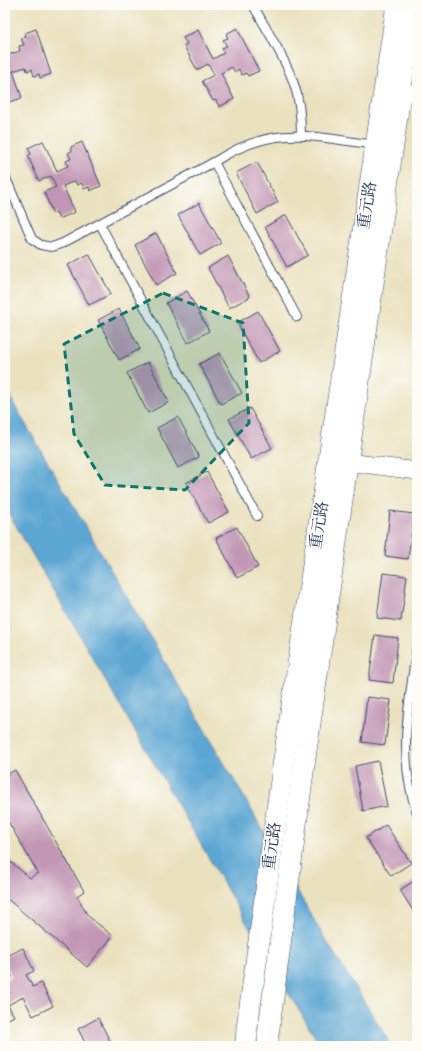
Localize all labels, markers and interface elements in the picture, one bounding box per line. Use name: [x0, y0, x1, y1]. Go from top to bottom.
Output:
street label: 重元路: [352, 180, 382, 230]
street label: 重元路: [304, 500, 334, 550]
street label: 重元路: [258, 821, 286, 871]

